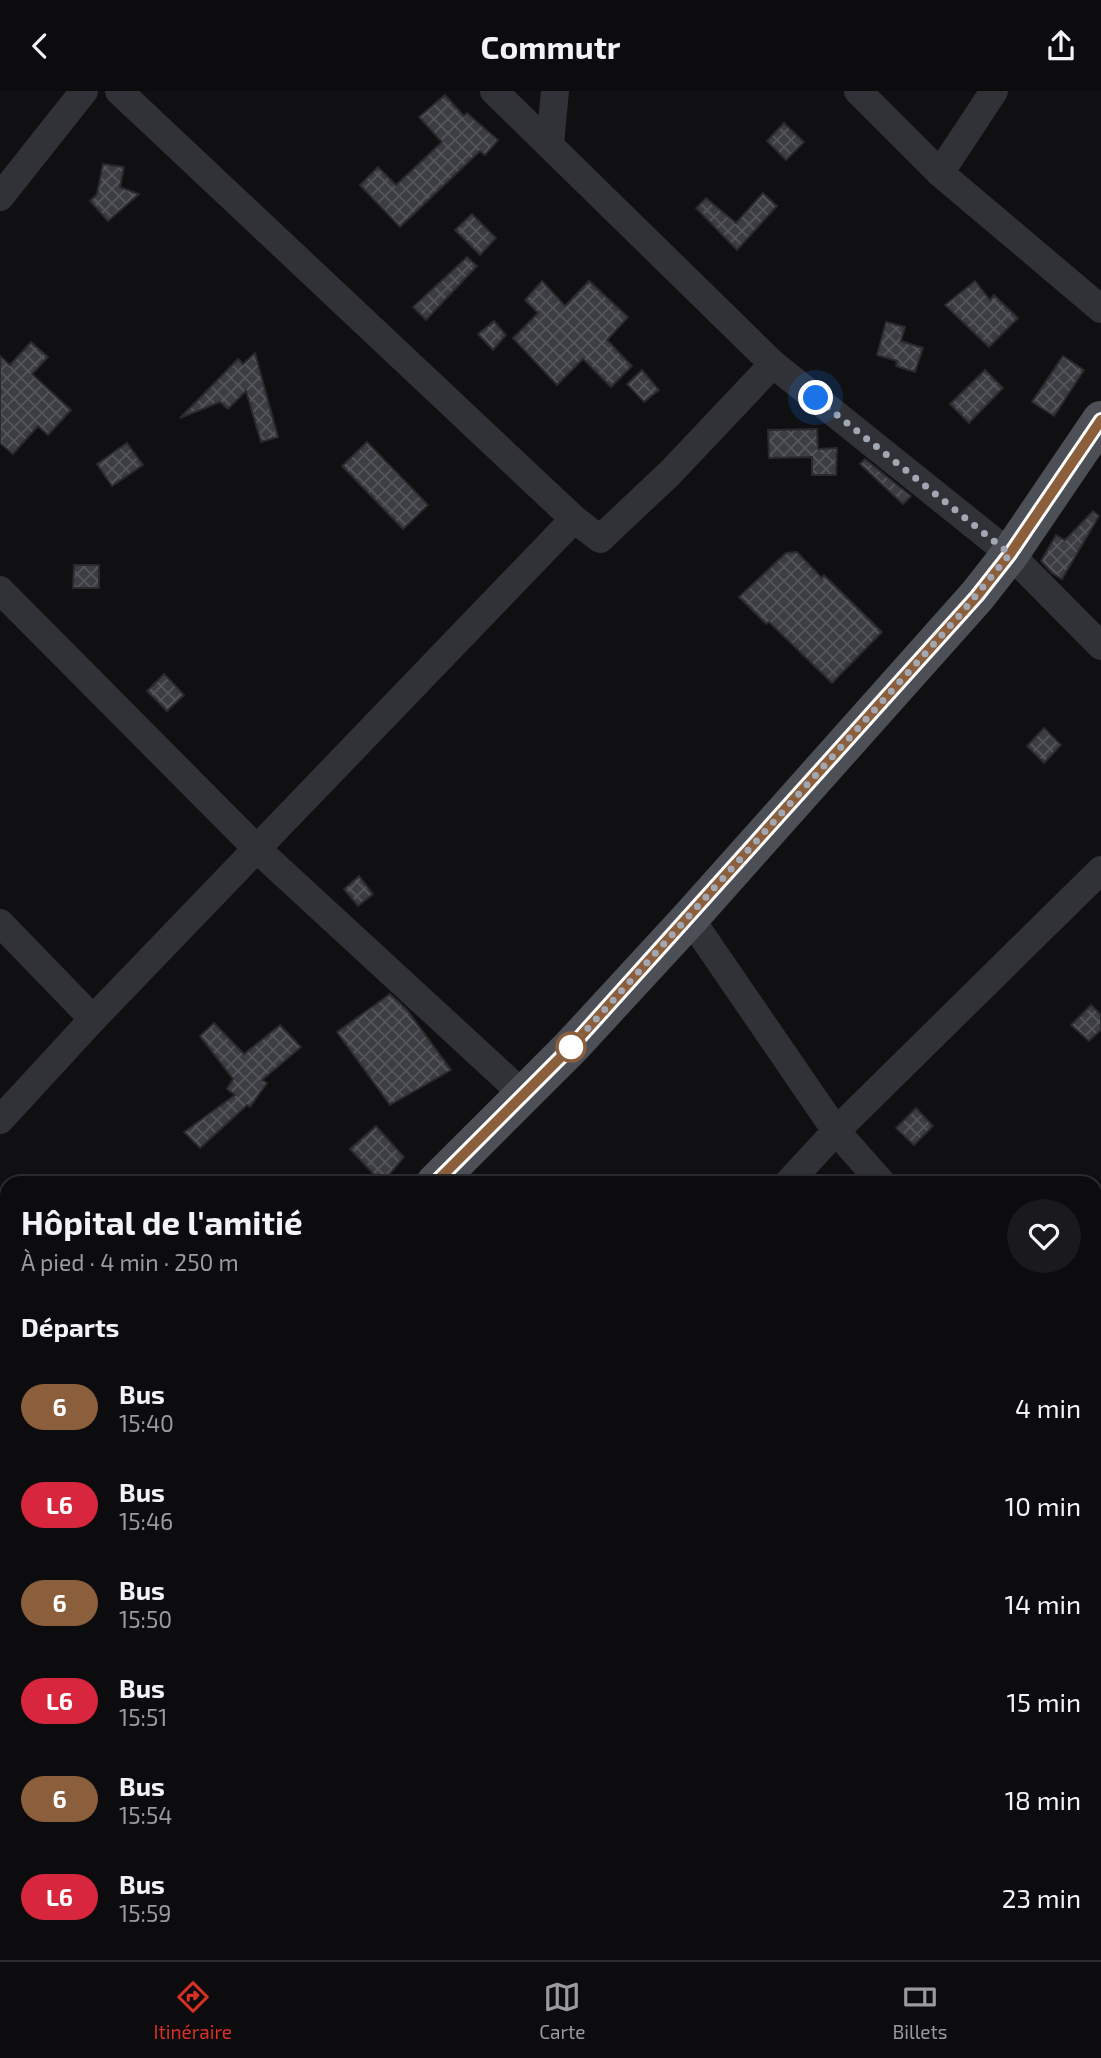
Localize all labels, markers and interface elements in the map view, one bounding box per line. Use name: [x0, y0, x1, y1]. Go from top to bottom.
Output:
icon: back: [21, 27, 59, 65]
text: Commutr: [481, 27, 620, 65]
icon: share: [1042, 27, 1080, 65]
your location: [798, 380, 833, 415]
unlabelled marker: [556, 1032, 586, 1062]
button: heart: [1007, 1199, 1081, 1273]
text: Hôpital de l'amitié: [21, 1202, 303, 1242]
text: À pied · 4 min · 250 m: [21, 1248, 239, 1276]
text: Départs: [21, 1311, 119, 1342]
text: Bus: [119, 1378, 165, 1409]
text: 6: [52, 1392, 67, 1421]
text: 4 min: [1015, 1392, 1081, 1423]
text: 15:40: [119, 1409, 174, 1437]
text: Bus: [119, 1476, 165, 1507]
text: L6: [46, 1490, 73, 1519]
text: 10 min: [1005, 1490, 1081, 1521]
text: 15:46: [119, 1507, 173, 1535]
text: Bus: [119, 1574, 165, 1605]
text: 6: [52, 1588, 67, 1617]
text: 14 min: [1005, 1588, 1081, 1619]
text: 15:50: [119, 1605, 172, 1633]
text: Bus: [119, 1672, 165, 1703]
text: L6: [46, 1686, 73, 1715]
text: 15 min: [1007, 1686, 1081, 1717]
text: 15:51: [119, 1703, 167, 1731]
text: Bus: [119, 1770, 165, 1801]
text: 6: [52, 1784, 67, 1813]
text: 18 min: [1005, 1784, 1081, 1815]
text: 15:54: [119, 1801, 172, 1829]
text: Bus: [119, 1868, 165, 1899]
text: L6: [46, 1882, 73, 1911]
text: 23 min: [1002, 1882, 1081, 1913]
text: 15:59: [119, 1899, 171, 1927]
tab: Itinéraire: [154, 1978, 232, 2043]
tab: Carte: [539, 1978, 585, 2043]
tab: Billets: [893, 1978, 947, 2043]

